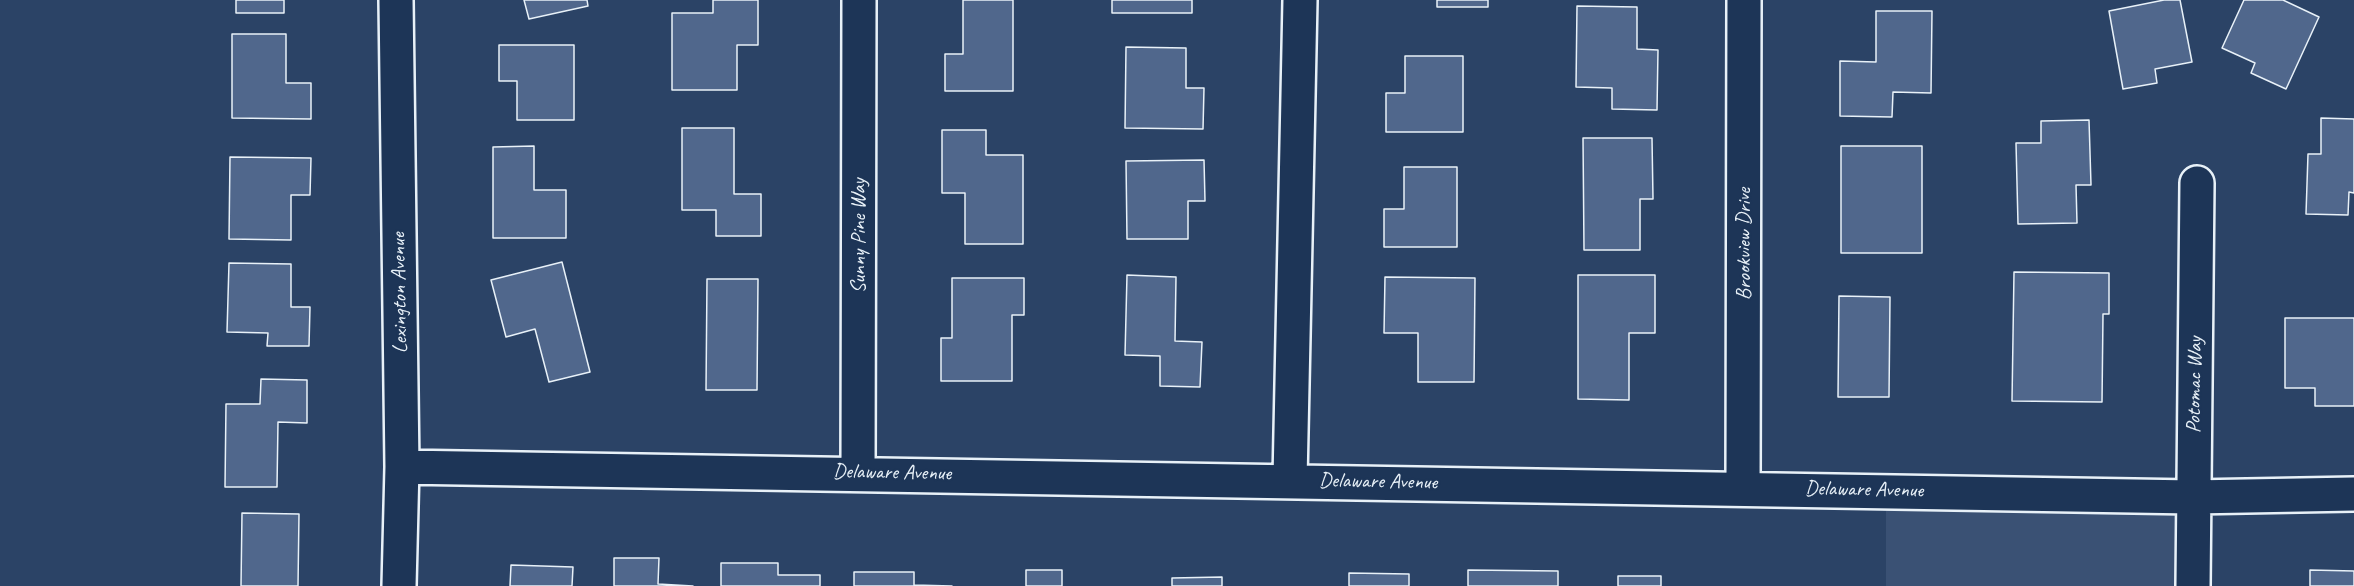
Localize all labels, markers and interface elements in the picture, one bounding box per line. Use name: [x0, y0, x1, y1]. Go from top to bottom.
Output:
street label: Sunny Pine Way: [846, 179, 872, 293]
street label: Brookview Drive: [1731, 188, 1757, 300]
street label: Lexington Avenue: [386, 232, 414, 354]
street label: Potomac Way: [2182, 337, 2208, 433]
street label: Delaware Avenue: [833, 459, 951, 487]
street label: Delaware Avenue: [1319, 468, 1437, 496]
street label: Delaware Avenue: [1805, 476, 1923, 504]

